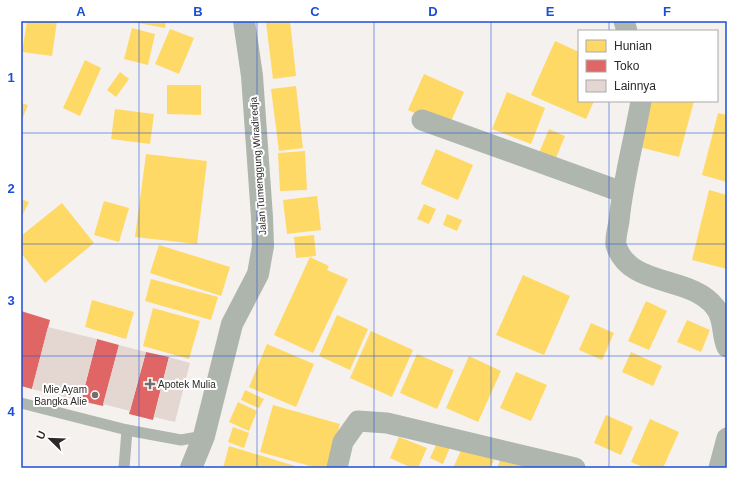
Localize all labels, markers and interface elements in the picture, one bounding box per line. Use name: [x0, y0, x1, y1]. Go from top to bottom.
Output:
text: A: [76, 4, 86, 19]
text: B: [193, 4, 203, 19]
text: C: [310, 4, 320, 19]
text: D: [428, 4, 438, 19]
text: E: [546, 4, 555, 19]
text: F: [663, 4, 671, 19]
legend: [578, 30, 718, 102]
text: Hunian: [614, 39, 652, 53]
text: Toko: [614, 59, 640, 73]
text: 1: [7, 70, 15, 85]
text: Lainnya: [614, 79, 656, 93]
street label: Jalan Tumenggung Wiradiredja: [248, 96, 268, 235]
text: 2: [7, 181, 15, 196]
text: 3: [7, 293, 15, 308]
marker: Apotek Mulia: [145, 379, 155, 389]
place label: Apotek Mulia: [158, 379, 216, 390]
place label: Mie Ayam Bangka Alie: [34, 384, 87, 407]
marker: Mie Ayam Bangka Alie: [90, 390, 100, 400]
text: 4: [7, 404, 15, 419]
north arrow: [30, 419, 70, 459]
text: U: [34, 429, 48, 441]

